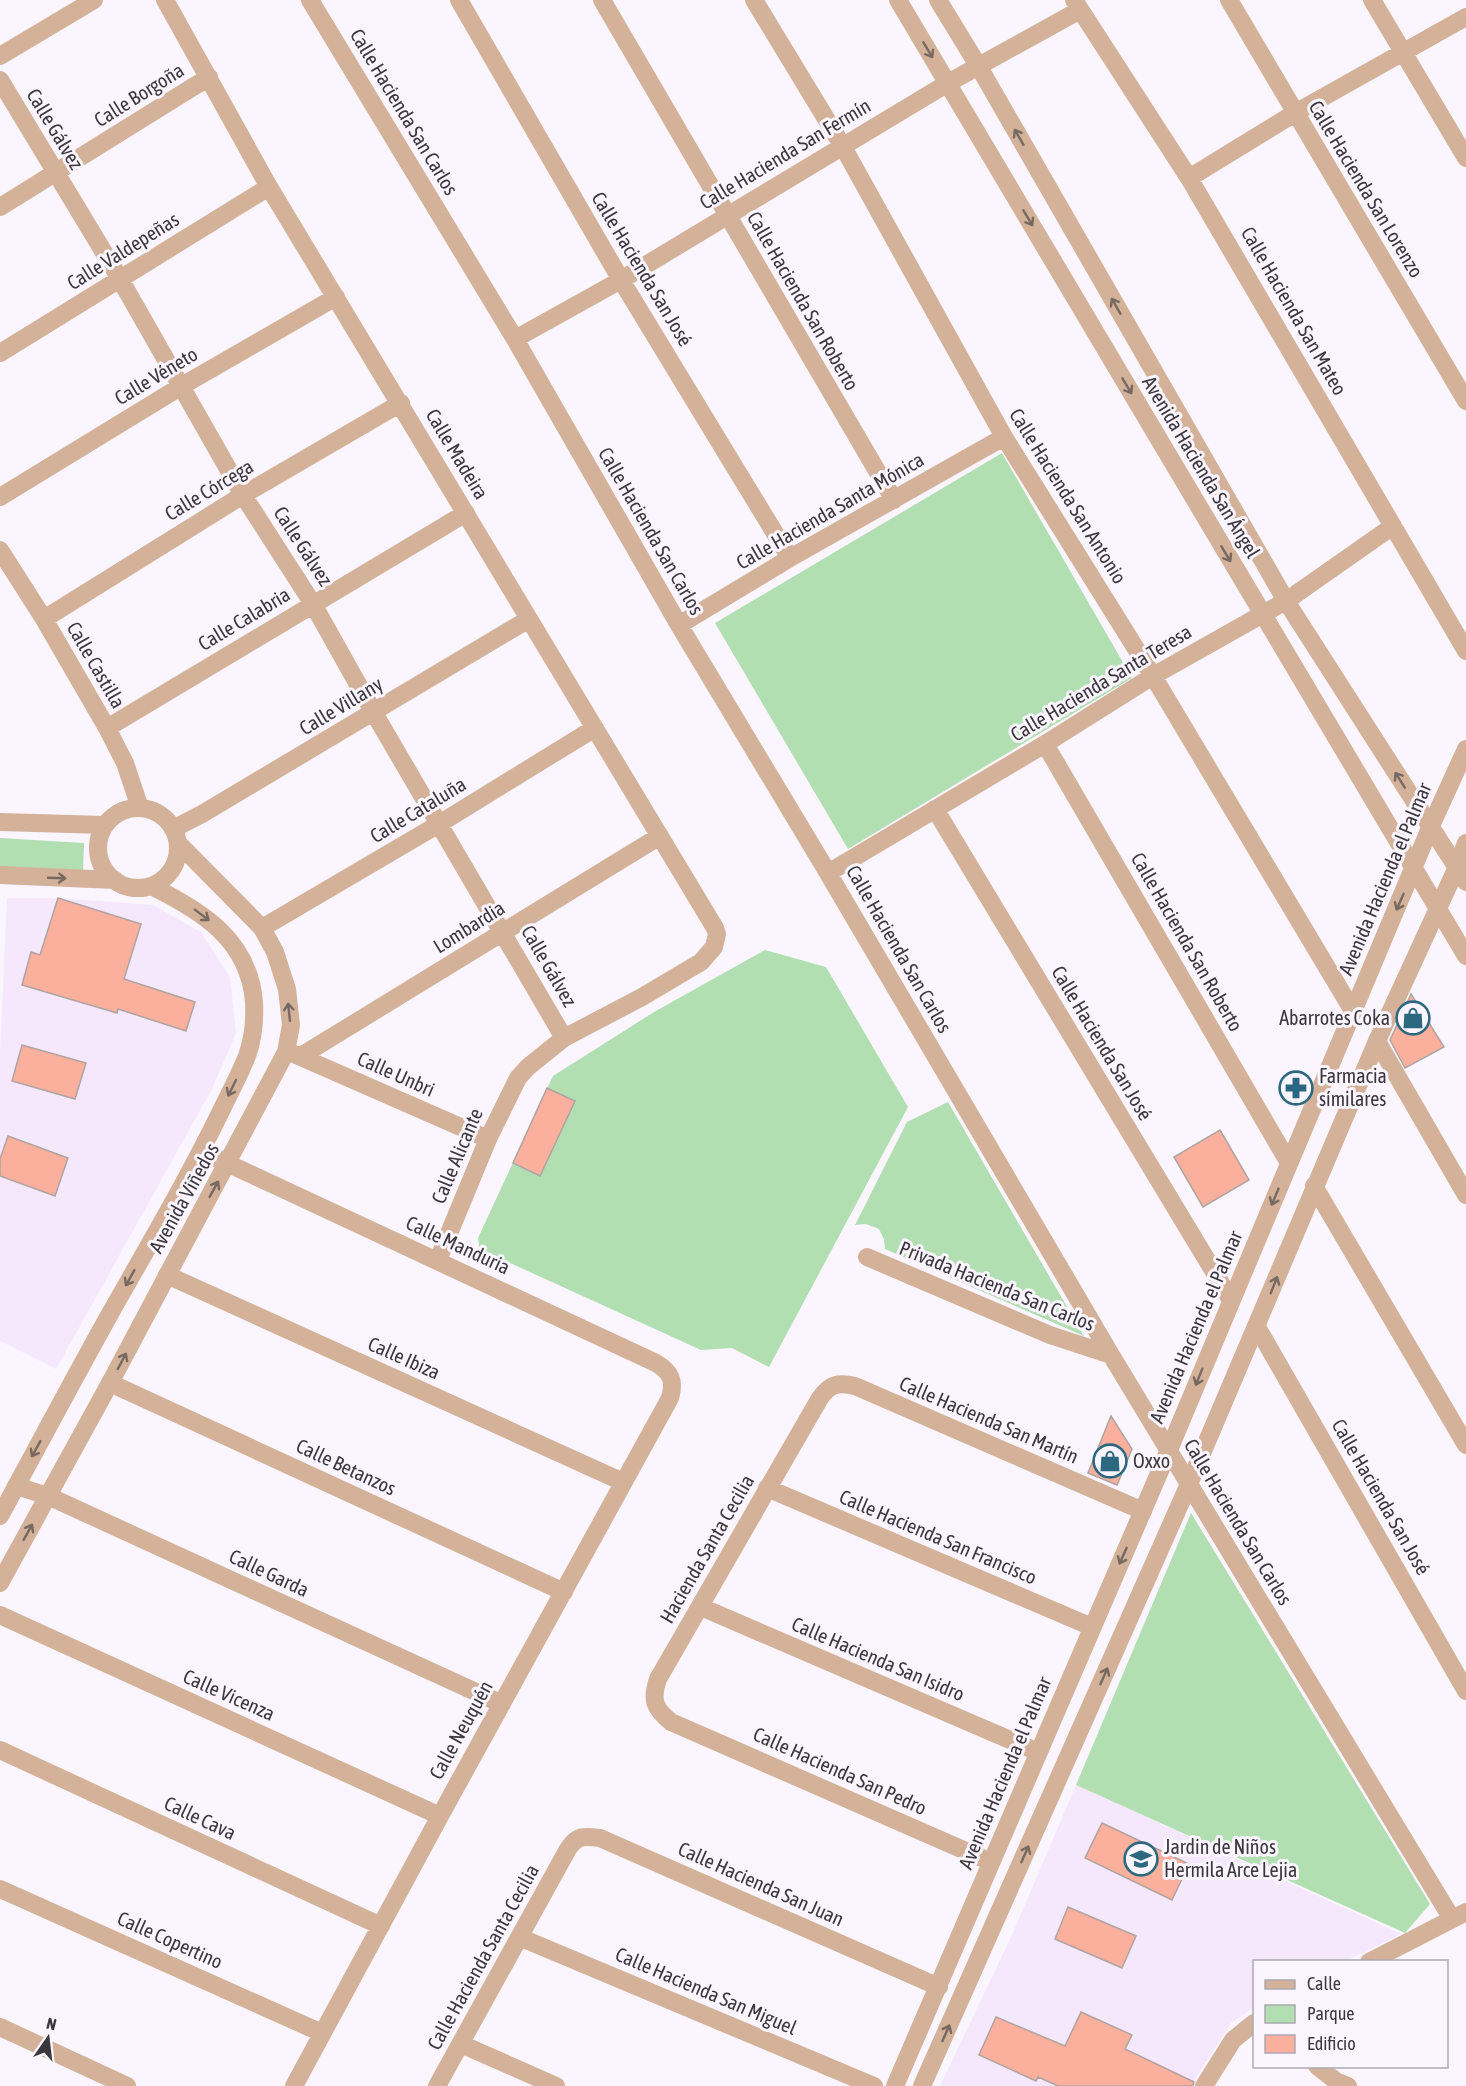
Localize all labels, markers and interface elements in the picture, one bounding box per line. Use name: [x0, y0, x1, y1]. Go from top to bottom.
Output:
street label: Calle Hacienda San Carlos: [346, 25, 463, 199]
one-way arrow: [923, 41, 935, 58]
street label: Calle Borgoña: [90, 58, 188, 131]
street label: Calle Gálvez: [22, 84, 88, 173]
street label: Calle Hacienda San Fermín: [695, 93, 874, 214]
street label: Calle Hacienda San Lorenzo: [1305, 96, 1428, 281]
one-way arrow: [1013, 129, 1025, 146]
street label: Calle Hacienda San José: [587, 187, 698, 350]
street label: Calle Valdepeñas: [63, 207, 183, 294]
street label: Calle Hacienda San Roberto: [743, 207, 864, 394]
one-way arrow: [1022, 209, 1034, 226]
street label: Calle Hacienda San Mateo: [1237, 222, 1352, 399]
one-way arrow: [1110, 298, 1122, 315]
street label: Calle Véneto: [110, 342, 201, 409]
street label: Avenida Hacienda San Ángel: [1138, 372, 1265, 562]
one-way arrow: [1121, 377, 1133, 394]
street label: Calle Madeira: [422, 404, 493, 503]
street label: Calle Hacienda San Antonio: [1005, 404, 1132, 588]
street label: Calle Hacienda San Carlos: [594, 443, 709, 619]
street label: Calle Hacienda Santa Mónica: [732, 447, 928, 574]
street label: Calle Córcega: [160, 454, 257, 525]
street label: Calle Gálvez: [269, 502, 338, 590]
one-way arrow: [1220, 545, 1232, 562]
street label: Calle Calabria: [194, 582, 294, 655]
street label: Calle Castilla: [62, 617, 130, 712]
street label: Calle Hacienda Santa Teresa: [1006, 619, 1195, 746]
street label: Calle Villany: [295, 672, 386, 739]
street label: Calle Cataluña: [366, 772, 470, 847]
one-way arrow: [1393, 772, 1405, 789]
street label: Avenida Hacienda el Palmar: [1334, 778, 1436, 978]
street label: Calle Hacienda San Roberto: [1127, 848, 1248, 1035]
street label: Calle Hacienda San Carlos: [842, 861, 957, 1037]
one-way arrow: [47, 872, 67, 883]
one-way arrow: [1394, 892, 1406, 910]
street label: Lombardia: [429, 896, 509, 957]
one-way arrow: [194, 908, 210, 921]
street label: Calle Gálvez: [517, 921, 582, 1010]
street label: Calle Hacienda San José: [1047, 961, 1158, 1124]
shop icon: Abarrotes Coka: [1395, 1000, 1431, 1036]
one-way arrow: [283, 1003, 294, 1023]
place label: Abarrotes Coka: [1279, 1006, 1390, 1029]
street label: Calle Unbri: [354, 1046, 438, 1101]
place label: Farmacia símilares: [1319, 1064, 1387, 1110]
pharmacy icon: Farmacia símilares: [1278, 1070, 1314, 1106]
one-way arrow: [225, 1079, 237, 1097]
street label: Calle Alicante: [426, 1105, 487, 1207]
street label: Avenida Viñedos: [144, 1139, 223, 1257]
one-way arrow: [208, 1181, 220, 1198]
one-way arrow: [1269, 1187, 1280, 1206]
street label: Calle Manduria: [403, 1210, 514, 1279]
street label: Avenida Hacienda el Palmar: [1145, 1226, 1247, 1426]
street label: Privada Hacienda San Carlos: [896, 1236, 1098, 1335]
one-way arrow: [124, 1269, 135, 1287]
one-way arrow: [1269, 1277, 1280, 1295]
street label: Calle Ibiza: [365, 1332, 444, 1384]
one-way arrow: [116, 1353, 128, 1370]
one-way arrow: [1193, 1367, 1204, 1386]
street label: Calle Hacienda San Martín: [896, 1371, 1082, 1468]
street label: Calle Hacienda San José: [1328, 1415, 1435, 1579]
street label: Calle Betanzos: [293, 1433, 400, 1500]
street label: Calle Hacienda San Carlos: [1180, 1435, 1297, 1609]
one-way arrow: [30, 1440, 41, 1458]
shop icon: Oxxo: [1092, 1443, 1128, 1479]
place label: Oxxo: [1133, 1449, 1170, 1472]
street label: Hacienda Santa Cecilia: [655, 1470, 758, 1627]
street label: Calle Hacienda San Francisco: [836, 1485, 1040, 1589]
one-way arrow: [22, 1524, 34, 1541]
street label: Calle Garda: [226, 1544, 313, 1601]
one-way arrow: [1117, 1547, 1129, 1565]
street label: Calle Hacienda San Isidro: [788, 1612, 968, 1705]
street label: Calle Vicenza: [180, 1664, 278, 1725]
one-way arrow: [1099, 1667, 1110, 1686]
street label: Avenida Hacienda el Palmar: [954, 1672, 1056, 1872]
street label: Calle Neuquén: [424, 1677, 497, 1783]
street label: Calle Hacienda San Pedro: [750, 1722, 930, 1819]
street label: Calle Cava: [161, 1791, 240, 1844]
place label: Jardin de Niños Hermila Arce Lejia: [1164, 1835, 1297, 1881]
street label: Calle Hacienda San Juan: [675, 1837, 848, 1930]
school or university icon: Jardin de Niños Hermila Arce Lejia: [1123, 1841, 1159, 1877]
one-way arrow: [1020, 1846, 1031, 1864]
street label: Calle Hacienda Santa Cecilia: [422, 1860, 543, 2053]
street label: Calle Copertino: [114, 1906, 226, 1973]
street label: Calle Hacienda San Miguel: [612, 1942, 801, 2039]
legend: [1253, 1960, 1448, 2068]
text: Calle: [1307, 1973, 1341, 1994]
text: Parque: [1307, 2003, 1355, 2024]
north arrow: [18, 2008, 78, 2068]
text: N: [45, 2014, 58, 2033]
one-way arrow: [941, 2024, 952, 2042]
text: Edificio: [1307, 2033, 1356, 2054]

